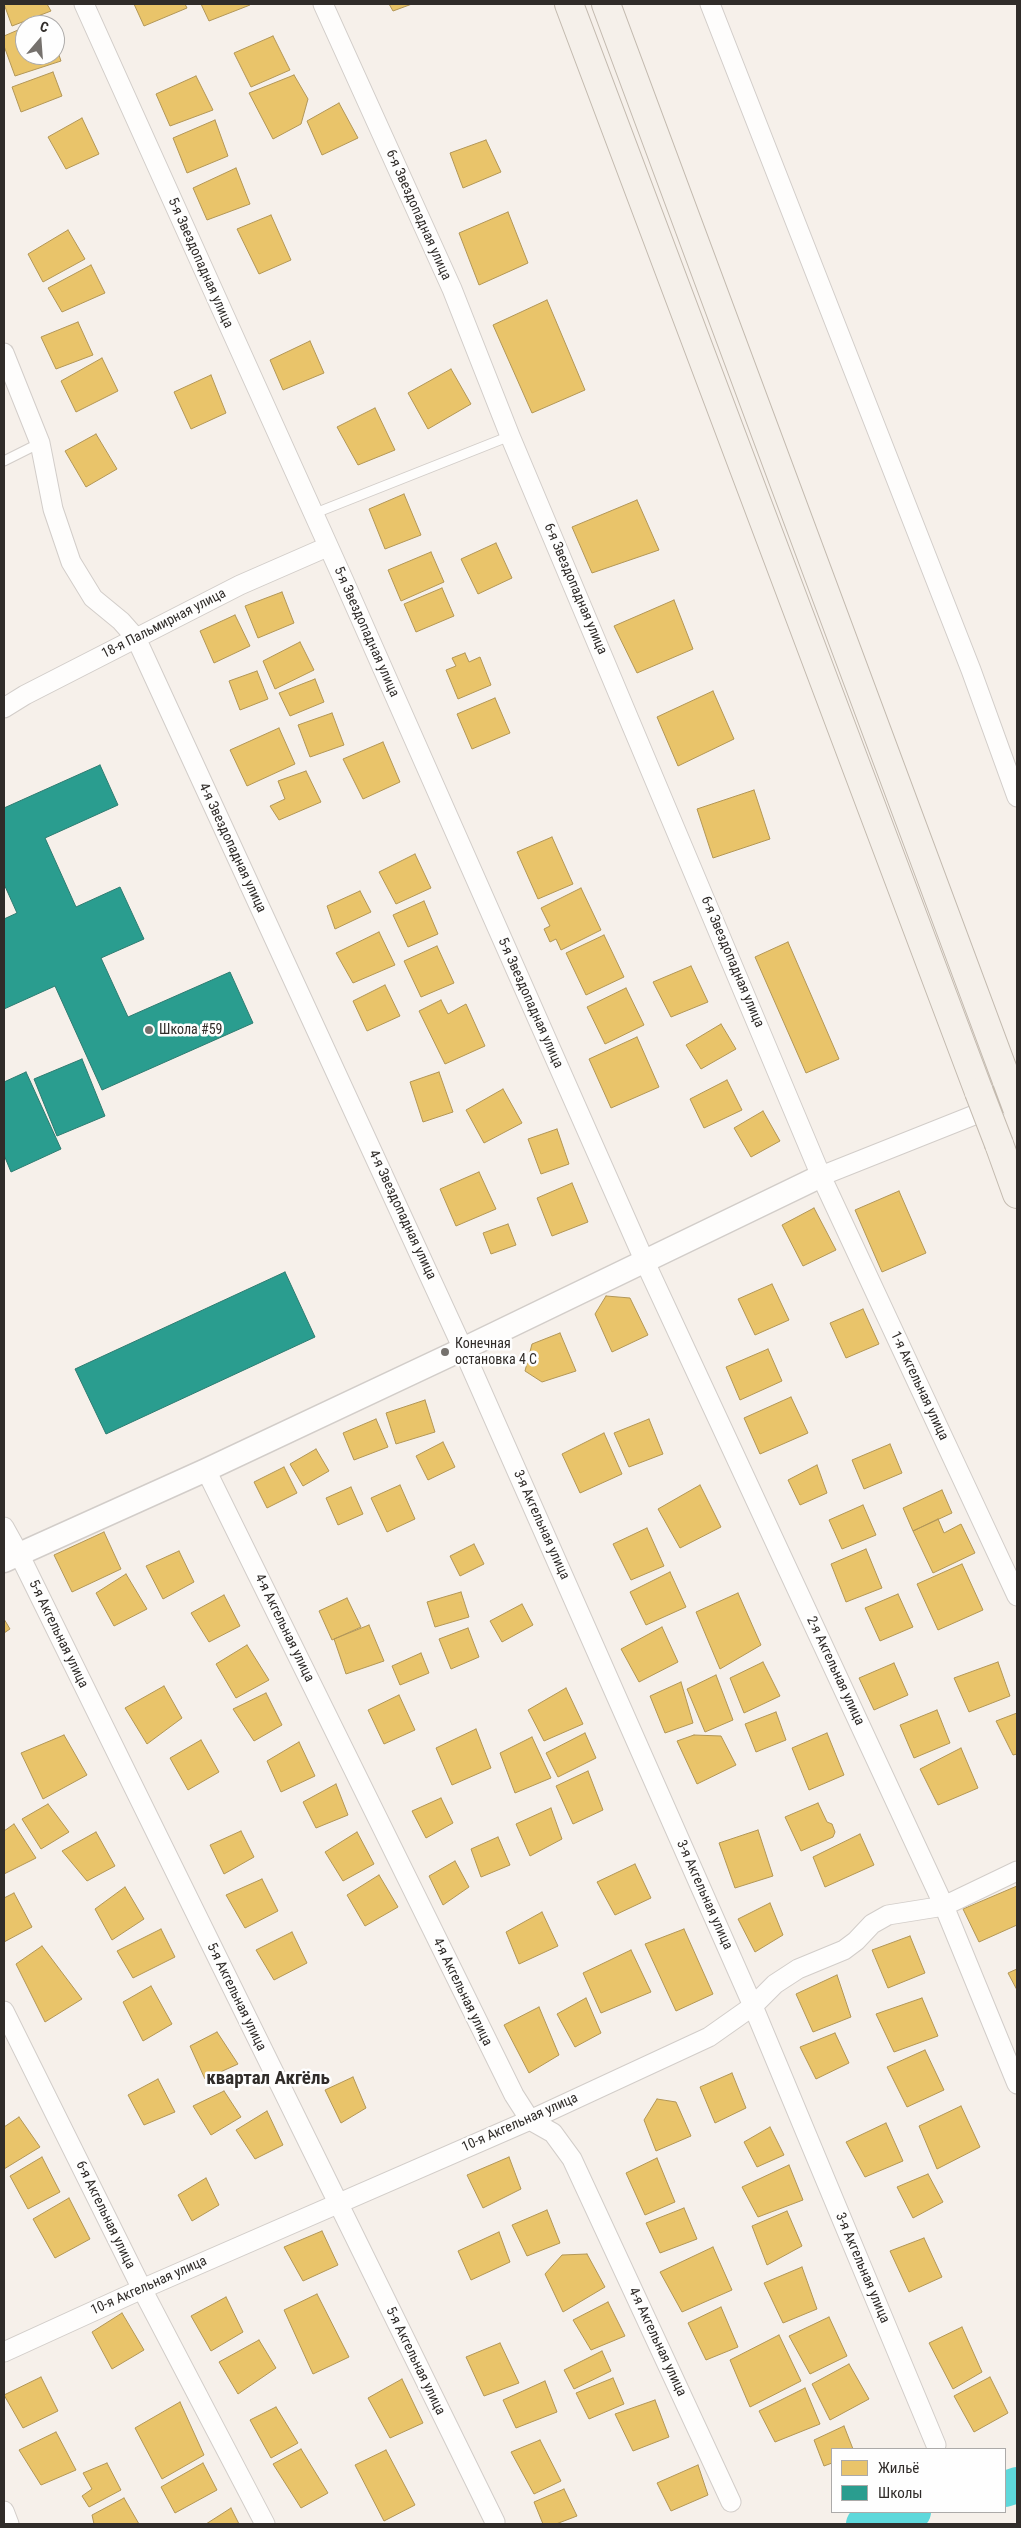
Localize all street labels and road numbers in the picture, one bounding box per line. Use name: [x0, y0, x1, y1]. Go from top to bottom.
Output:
street label: 6-я Звездопадная улица: [382, 147, 454, 283]
street label: 5-я Звездопадная улица: [164, 195, 236, 331]
street label: 6-я Звездопадная улица: [540, 521, 610, 657]
street label: 5-я Звездопадная улица: [330, 564, 402, 700]
street label: 18-я Пальмирная улица: [99, 585, 229, 663]
street label: 4-я Звездопадная улица: [195, 781, 269, 915]
street label: 6-я Звездопадная улица: [697, 894, 767, 1030]
street label: 5-я Звездопадная улица: [494, 935, 566, 1071]
street label: 4-я Звездопадная улица: [365, 1148, 439, 1282]
street label: 1-я Акгельная улица: [886, 1329, 952, 1443]
street label: 3-я Акгельная улица: [509, 1468, 573, 1582]
street label: 4-я Акгельная улица: [251, 1571, 317, 1685]
street label: 5-я Акгельная улица: [25, 1577, 91, 1691]
street label: 2-я Акгельная улица: [802, 1614, 868, 1728]
street label: 3-я Акгельная улица: [672, 1838, 736, 1952]
street label: 4-я Акгельная улица: [429, 1935, 495, 2049]
street label: 5-я Акгельная улица: [203, 1940, 269, 2054]
street label: 10-я Акгельная улица: [459, 2090, 581, 2156]
street label: 6-я Акгельная улица: [72, 2158, 138, 2272]
street label: 3-я Акгельная улица: [831, 2210, 893, 2326]
street label: 10-я Акгельная улица: [88, 2253, 210, 2319]
street label: 4-я Акгельная улица: [624, 2285, 690, 2399]
street label: 5-я Акгельная улица: [382, 2304, 448, 2418]

